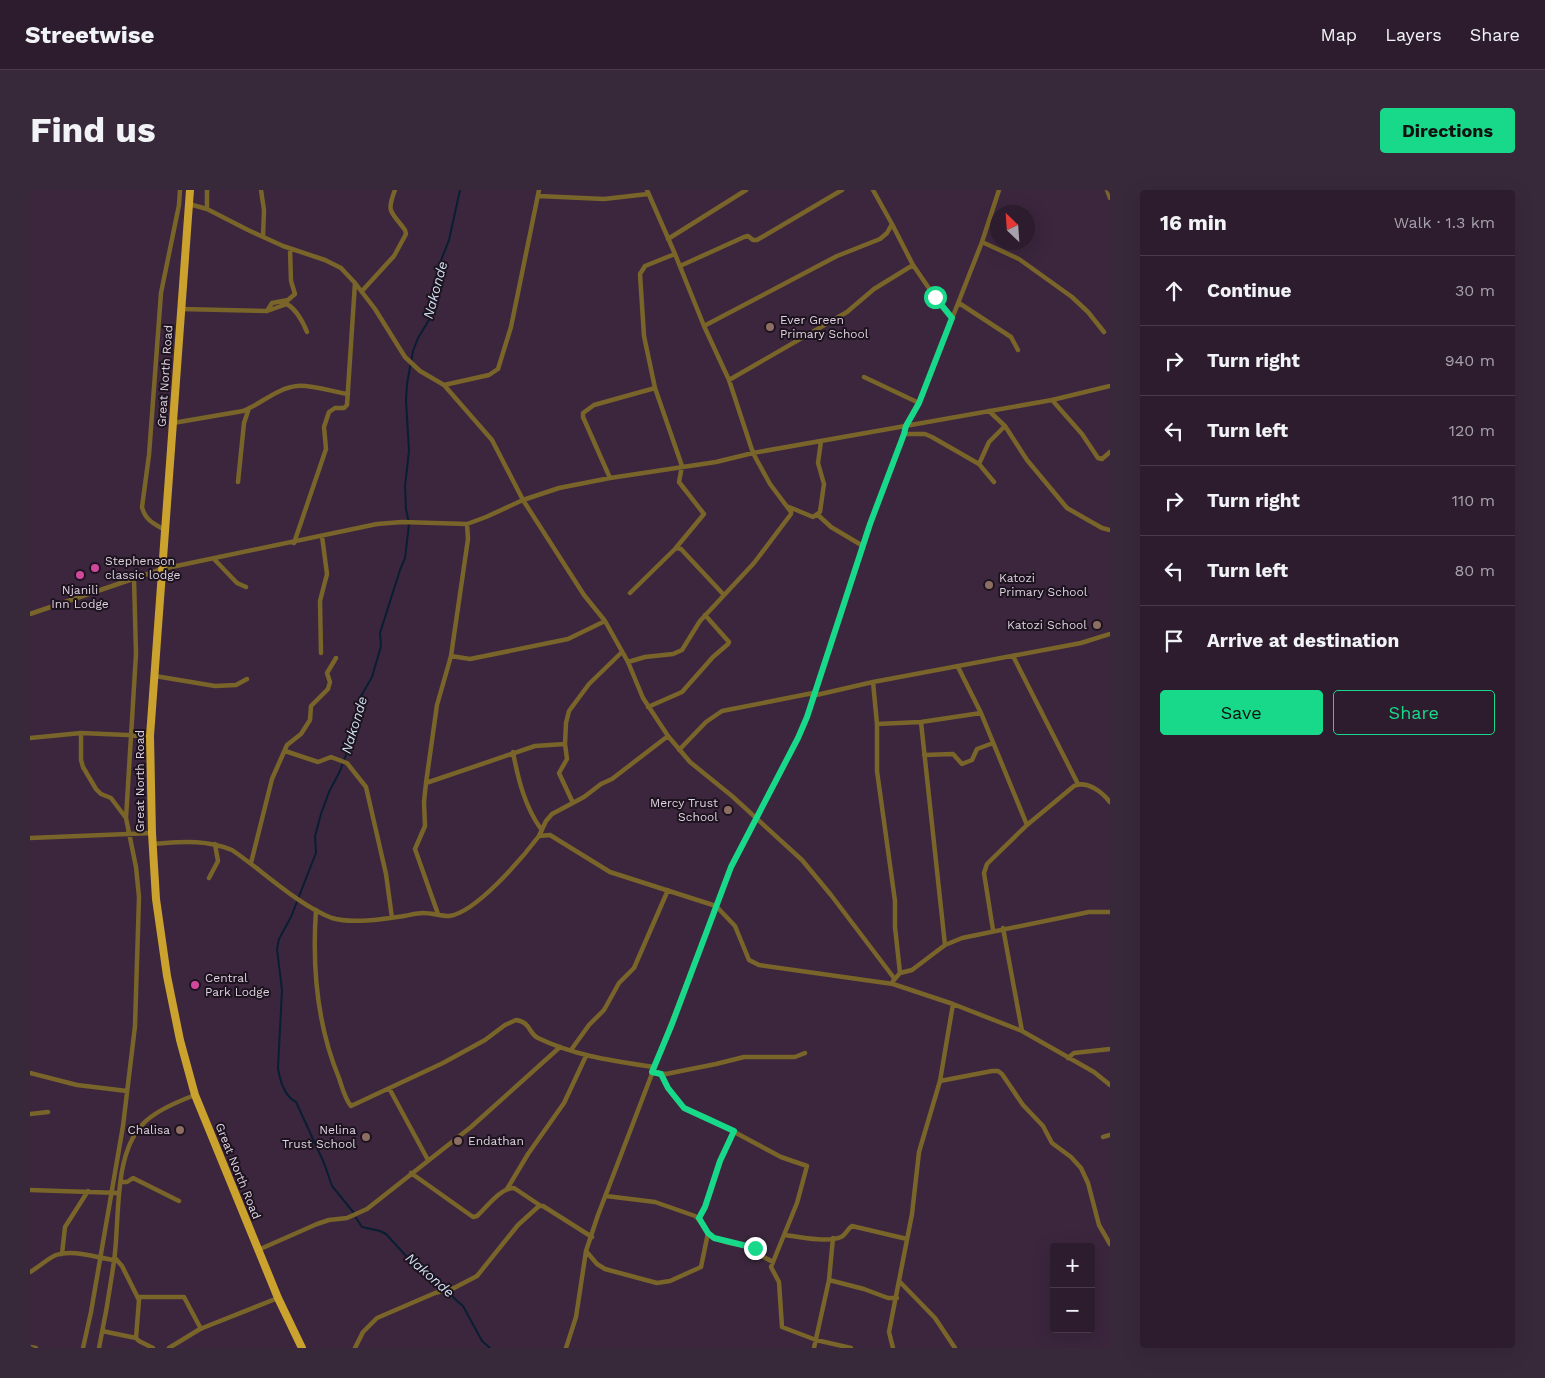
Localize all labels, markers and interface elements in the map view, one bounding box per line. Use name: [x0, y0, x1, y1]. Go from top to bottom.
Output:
text: Streetwise: [25, 21, 154, 49]
text: Map: [1320, 24, 1357, 45]
text: Layers: [1385, 24, 1442, 45]
text: Share: [1470, 24, 1520, 45]
button: Directions: [1380, 108, 1515, 153]
text: Find us: [30, 109, 156, 151]
north arrow: [990, 205, 1035, 250]
text: 16 min: [1160, 210, 1227, 235]
text: Walk · 1.3 km: [1394, 213, 1495, 232]
water label: Nakonde: [420, 259, 450, 321]
icon: ahead: [1160, 277, 1188, 305]
text: Continue: [1207, 279, 1291, 302]
text: 30 m: [1455, 281, 1495, 300]
route start: [924, 286, 947, 309]
place label: Ever Green Primary School: [780, 313, 869, 341]
marker: Ever Green Primary School: [764, 321, 776, 333]
street label: Great North Road: [154, 324, 176, 428]
icon: right: [1160, 347, 1188, 375]
text: Turn right: [1207, 349, 1300, 372]
text: 940 m: [1445, 351, 1495, 370]
icon: left: [1160, 417, 1188, 445]
text: Turn left: [1207, 419, 1288, 442]
text: 120 m: [1449, 421, 1495, 440]
icon: right: [1160, 487, 1188, 515]
text: Turn right: [1207, 489, 1300, 512]
text: 110 m: [1452, 491, 1495, 510]
place label: Stephenson classic lodge: [105, 554, 181, 582]
icon: left: [1160, 557, 1188, 585]
text: Turn left: [1207, 559, 1288, 582]
text: 80 m: [1454, 561, 1495, 580]
marker: Stephenson classic lodge: [89, 562, 101, 574]
marker: Njanili Inn Lodge: [74, 569, 86, 581]
place label: Katozi Primary School: [999, 571, 1088, 599]
marker: Katozi Primary School: [983, 579, 995, 591]
place label: Njanili Inn Lodge: [51, 583, 109, 611]
place label: Katozi School: [1007, 618, 1087, 632]
marker: Katozi School: [1091, 619, 1103, 631]
icon: arrive: [1160, 627, 1188, 655]
text: Arrive at destination: [1207, 629, 1399, 652]
button: Save: [1160, 690, 1323, 735]
button: Share: [1333, 690, 1495, 735]
water label: Nakonde: [338, 694, 370, 756]
street label: Great North Road: [133, 730, 147, 832]
place label: Mercy Trust School: [650, 796, 718, 824]
marker: Mercy Trust School: [722, 804, 734, 816]
place label: Central Park Lodge: [205, 971, 270, 999]
marker: Central Park Lodge: [189, 979, 201, 991]
street label: Great North Road: [212, 1121, 264, 1221]
place label: Chalisa: [128, 1123, 170, 1137]
place label: Nelina Trust School: [282, 1123, 356, 1151]
marker: Chalisa: [174, 1124, 186, 1136]
marker: Nelina Trust School: [360, 1131, 372, 1143]
place label: Endathan: [468, 1134, 524, 1148]
marker: Endathan: [452, 1135, 464, 1147]
route end: [744, 1237, 767, 1260]
map controls: [1050, 1243, 1095, 1333]
button: +: [1050, 1243, 1095, 1288]
water label: Nakonde: [402, 1250, 458, 1300]
button: −: [1050, 1288, 1095, 1333]

